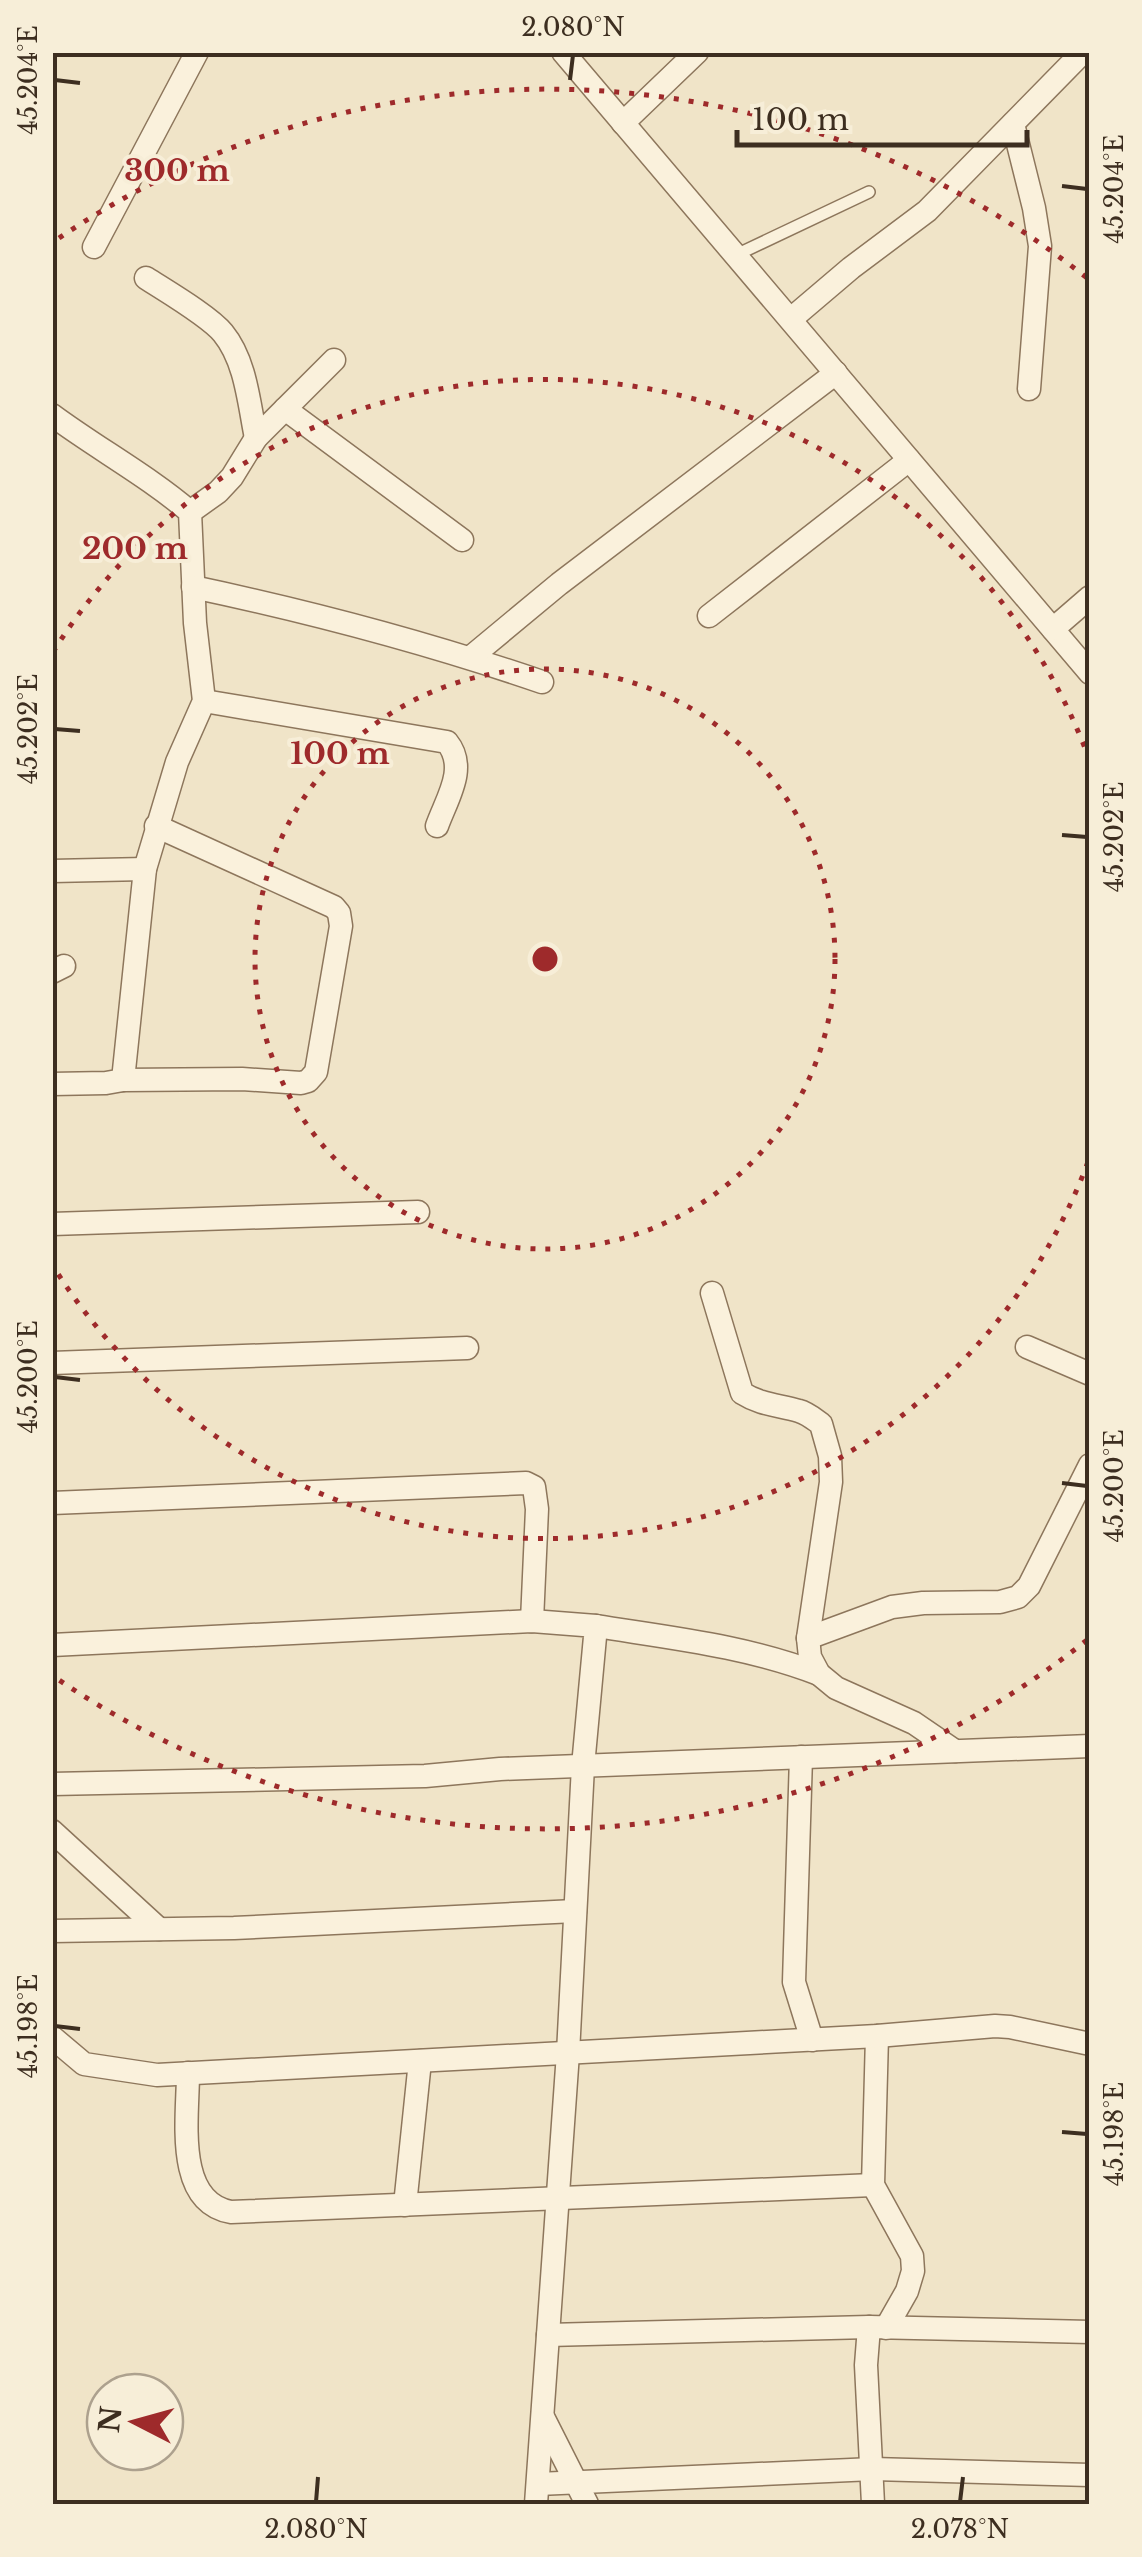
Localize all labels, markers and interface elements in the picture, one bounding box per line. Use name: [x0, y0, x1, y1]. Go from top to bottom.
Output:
text: 2.080°N: [521, 12, 625, 43]
text: 45.204°E: [13, 25, 44, 135]
scale bar: [737, 85, 1027, 147]
text: 100 m: [752, 101, 849, 138]
text: 45.204°E: [1099, 134, 1130, 244]
text: 300 m: [124, 152, 230, 189]
text: 200 m: [82, 530, 188, 567]
text: 45.202°E: [13, 674, 44, 784]
text: 100 m: [290, 735, 390, 772]
text: 45.202°E: [1099, 782, 1130, 892]
centre of rings: [527, 941, 563, 977]
text: 45.200°E: [13, 1320, 44, 1434]
text: 45.200°E: [1099, 1429, 1130, 1543]
text: 45.198°E: [13, 1974, 44, 2078]
text: 45.198°E: [1099, 2082, 1130, 2186]
north arrow: [85, 2372, 185, 2472]
text: N: [92, 2405, 129, 2434]
text: 2.080°N: [264, 2514, 368, 2545]
text: 2.078°N: [911, 2514, 1009, 2545]

